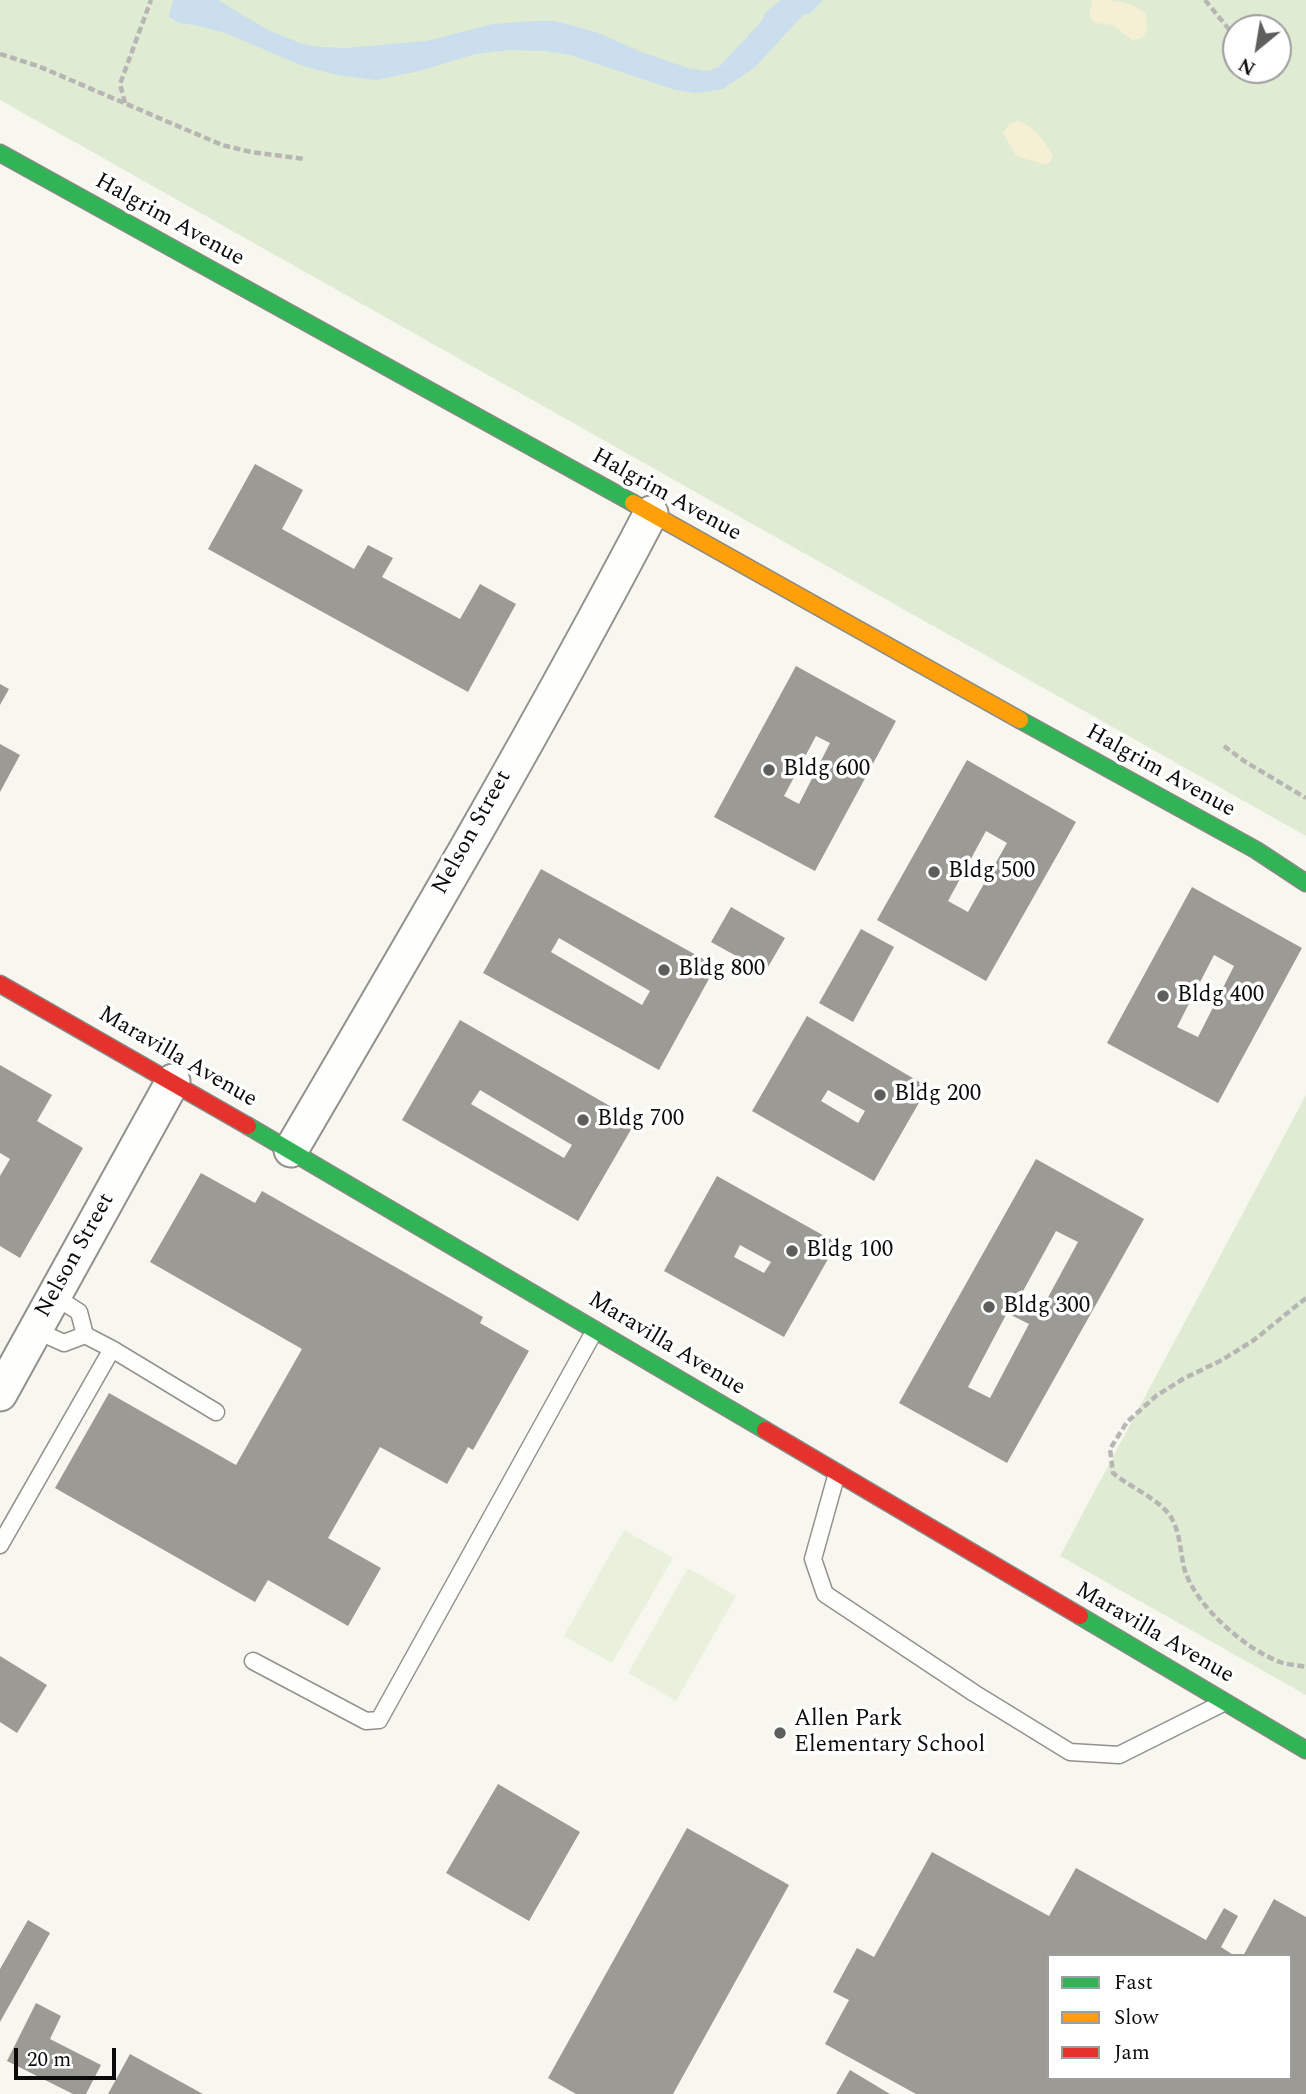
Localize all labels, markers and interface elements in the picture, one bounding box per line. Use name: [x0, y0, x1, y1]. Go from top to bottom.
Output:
north arrow: [1222, 14, 1292, 84]
text: N: [1233, 49, 1261, 82]
street label: Halgrim Avenue: [89, 169, 249, 273]
street label: Halgrim Avenue: [586, 444, 746, 548]
street label: Halgrim Avenue: [1080, 720, 1240, 824]
place label: Bldg 600: [783, 756, 870, 784]
marker: Bldg 600: [761, 762, 777, 778]
street label: Nelson Street: [427, 766, 519, 900]
place label: Bldg 500: [948, 858, 1035, 886]
marker: Bldg 500: [926, 864, 942, 880]
place label: Bldg 800: [678, 956, 765, 984]
marker: Bldg 800: [656, 962, 672, 978]
place label: Bldg 400: [1177, 982, 1264, 1010]
marker: Bldg 400: [1155, 988, 1171, 1004]
street label: Maravilla Avenue: [93, 1001, 261, 1115]
place label: Bldg 200: [894, 1081, 981, 1109]
marker: Bldg 200: [872, 1087, 888, 1103]
place label: Bldg 700: [597, 1106, 684, 1134]
marker: Bldg 700: [575, 1112, 591, 1128]
street label: Nelson Street: [30, 1189, 122, 1323]
place label: Bldg 100: [806, 1237, 893, 1265]
marker: Bldg 100: [784, 1243, 800, 1259]
street label: Maravilla Avenue: [582, 1287, 750, 1403]
place label: Bldg 300: [1003, 1293, 1090, 1321]
marker: Bldg 300: [981, 1299, 997, 1315]
street label: Maravilla Avenue: [1070, 1577, 1238, 1691]
place label: Allen Park Elementary School: [794, 1706, 985, 1760]
marker: Allen Park Elementary School: [772, 1725, 788, 1741]
legend: [1047, 1954, 1292, 2080]
text: Fast: [1114, 1967, 1153, 1999]
text: Slow: [1114, 2002, 1158, 2034]
scale bar: [18, 2035, 119, 2078]
text: Jam: [1114, 2037, 1150, 2069]
text: 20 m: [27, 2044, 71, 2076]

